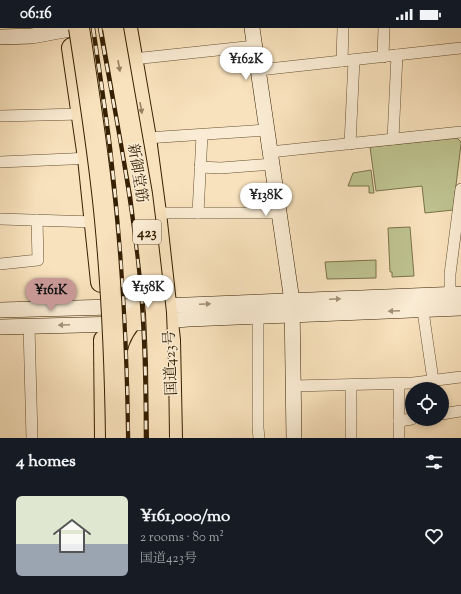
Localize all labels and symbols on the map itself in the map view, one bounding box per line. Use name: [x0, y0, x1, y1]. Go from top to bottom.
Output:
pin: ¥162K: [218, 47, 274, 81]
one-way arrow: [117, 60, 123, 73]
one-way arrow: [138, 102, 144, 114]
street label: 新御堂筋: [121, 142, 152, 205]
pin: ¥138K: [238, 183, 294, 217]
road number: 423: [133, 220, 161, 244]
pin: ¥158K: [120, 275, 176, 309]
pin: ¥161K: [23, 278, 79, 312]
one-way arrow: [329, 296, 342, 302]
one-way arrow: [199, 301, 211, 308]
one-way arrow: [387, 308, 400, 314]
one-way arrow: [57, 322, 70, 328]
street label: 国道423号: [160, 330, 183, 396]

